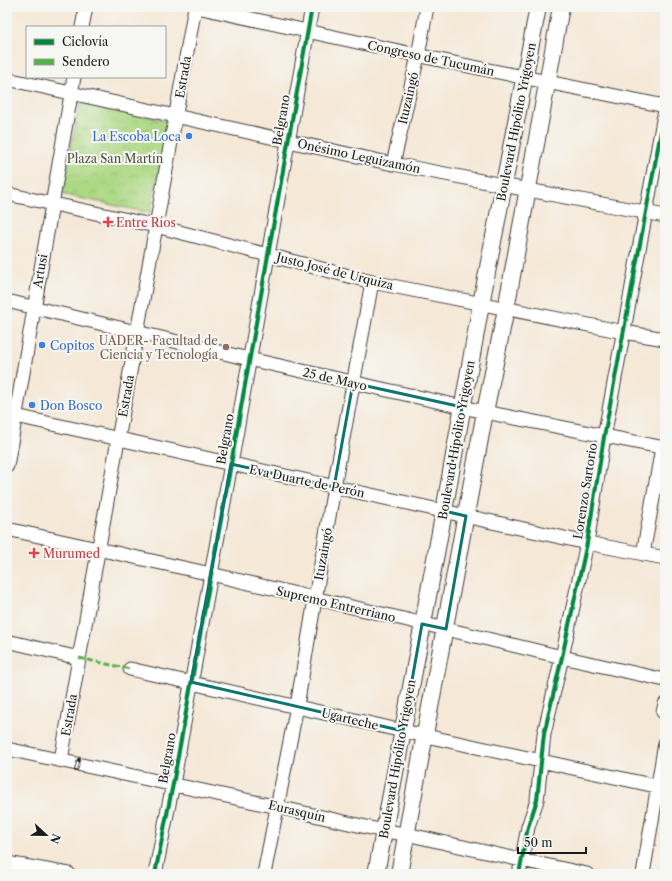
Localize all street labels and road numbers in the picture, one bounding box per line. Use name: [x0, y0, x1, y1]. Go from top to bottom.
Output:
street label: Congreso de Tucumán: [366, 37, 496, 79]
street label: Boulevard Hipólito Yrigoyen: [493, 41, 539, 203]
street label: Estrada: [172, 54, 194, 99]
street label: Ituzaingó: [395, 70, 421, 126]
street label: Belgrano: [269, 93, 293, 147]
street label: Onésimo Leguizamón: [296, 136, 422, 176]
street label: Justo José de Urquiza: [273, 249, 396, 293]
street label: Artusi: [29, 252, 50, 290]
street label: Boulevard Hipólito Yrigoyen: [435, 359, 477, 521]
street label: 25 de Mayo: [301, 364, 369, 394]
street label: Estrada: [115, 373, 137, 418]
street label: Belgrano: [213, 412, 237, 466]
street label: Lorenzo Sartorio: [570, 442, 600, 540]
street label: Eva Duarte de Perón: [248, 461, 367, 501]
street label: Ituzaingó: [311, 526, 335, 582]
street label: Supremo Entrerriano: [275, 583, 397, 625]
street label: Boulevard Hipólito Yrigoyen: [376, 678, 418, 840]
street label: Estrada: [58, 692, 80, 737]
street label: Ugarteche: [320, 705, 380, 733]
street label: Belgrano: [155, 731, 179, 785]
street label: Eurasquín: [267, 797, 327, 825]

